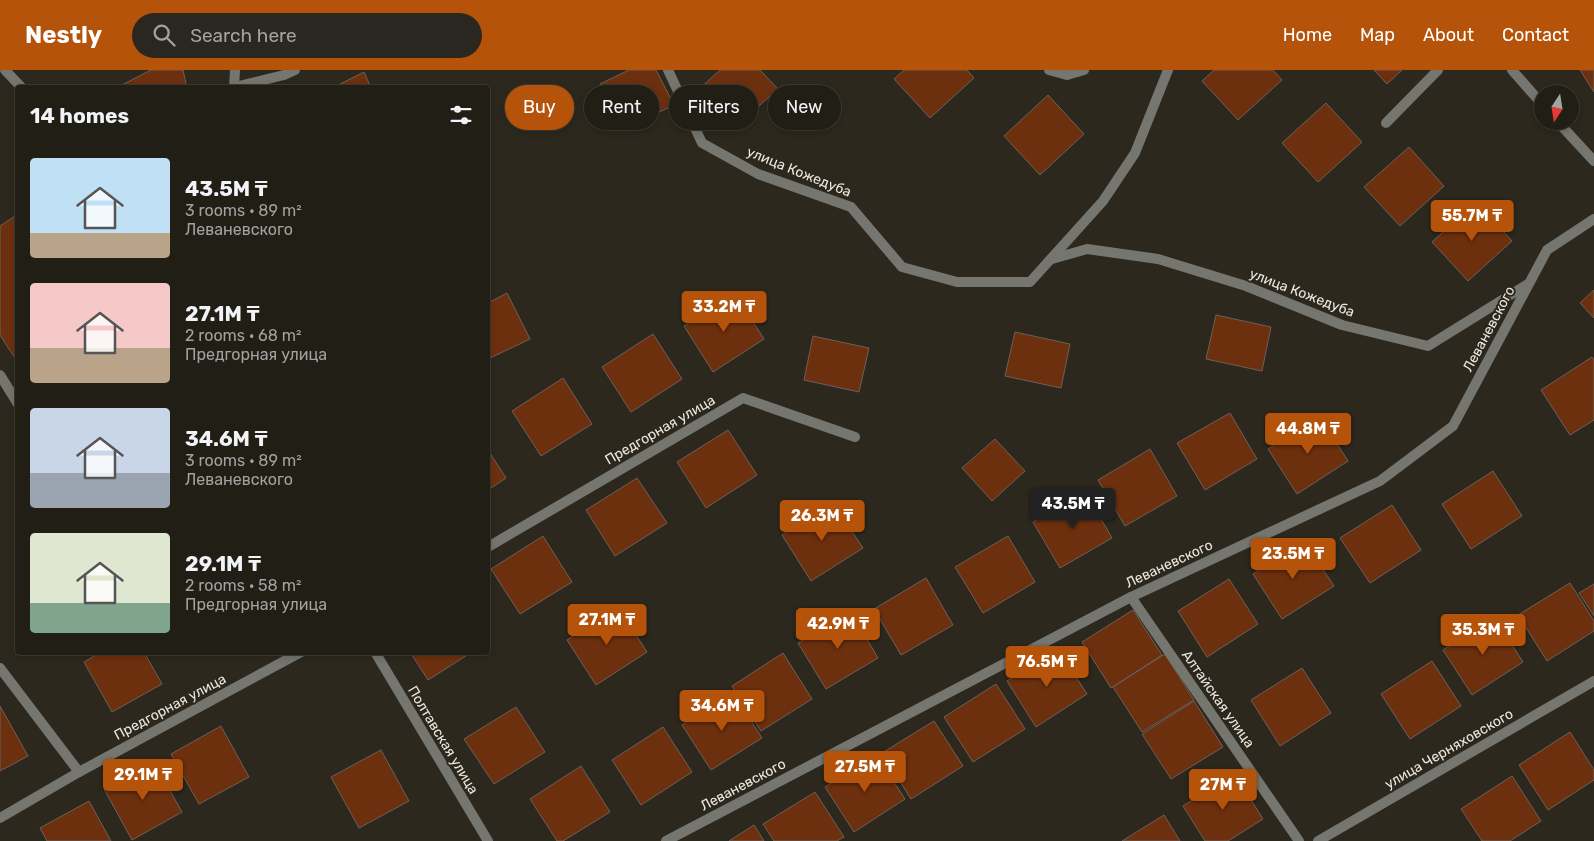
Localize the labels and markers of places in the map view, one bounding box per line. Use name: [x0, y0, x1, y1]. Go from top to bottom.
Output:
pin: 55.7M ₸: [1426, 200, 1518, 242]
pin: 33.2M ₸: [678, 290, 770, 333]
pin: 44.8M ₸: [1262, 412, 1354, 455]
pin: 43.5M ₸: [1027, 488, 1119, 530]
pin: 26.3M ₸: [776, 500, 868, 542]
pin: 23.5M ₸: [1247, 538, 1339, 580]
pin: 27.1M ₸: [561, 604, 653, 646]
pin: 42.9M ₸: [792, 608, 884, 650]
pin: 35.3M ₸: [1437, 614, 1529, 656]
pin: 76.5M ₸: [1001, 646, 1093, 688]
pin: 34.6M ₸: [676, 690, 768, 732]
pin: 27.5M ₸: [819, 750, 911, 793]
pin: 29.1M ₸: [97, 758, 189, 801]
pin: 27M ₸: [1188, 768, 1258, 811]

